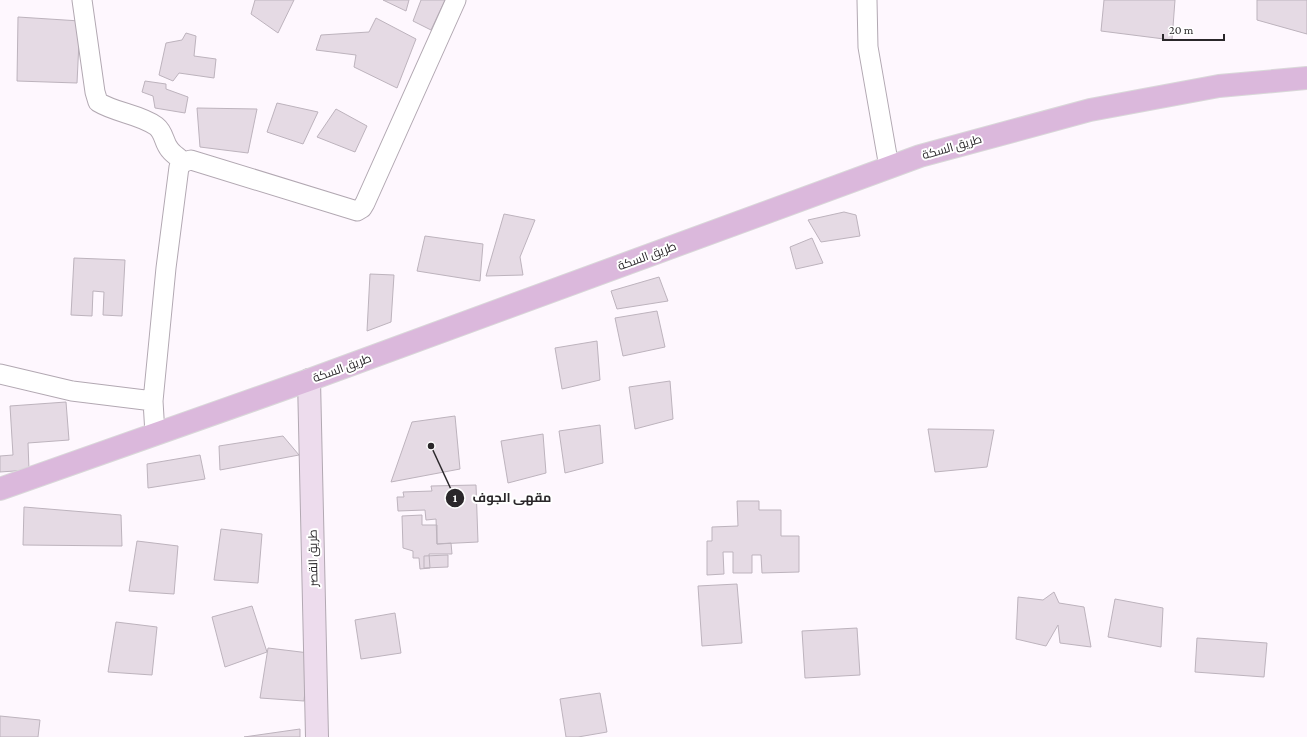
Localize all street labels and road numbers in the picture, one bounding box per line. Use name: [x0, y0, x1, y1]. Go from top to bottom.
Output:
street label: طريق السكة: [921, 132, 983, 162]
street label: طريق السكة: [616, 239, 678, 273]
street label: طريق السكة: [311, 351, 373, 385]
street label: طريق القصر: [305, 529, 321, 588]

